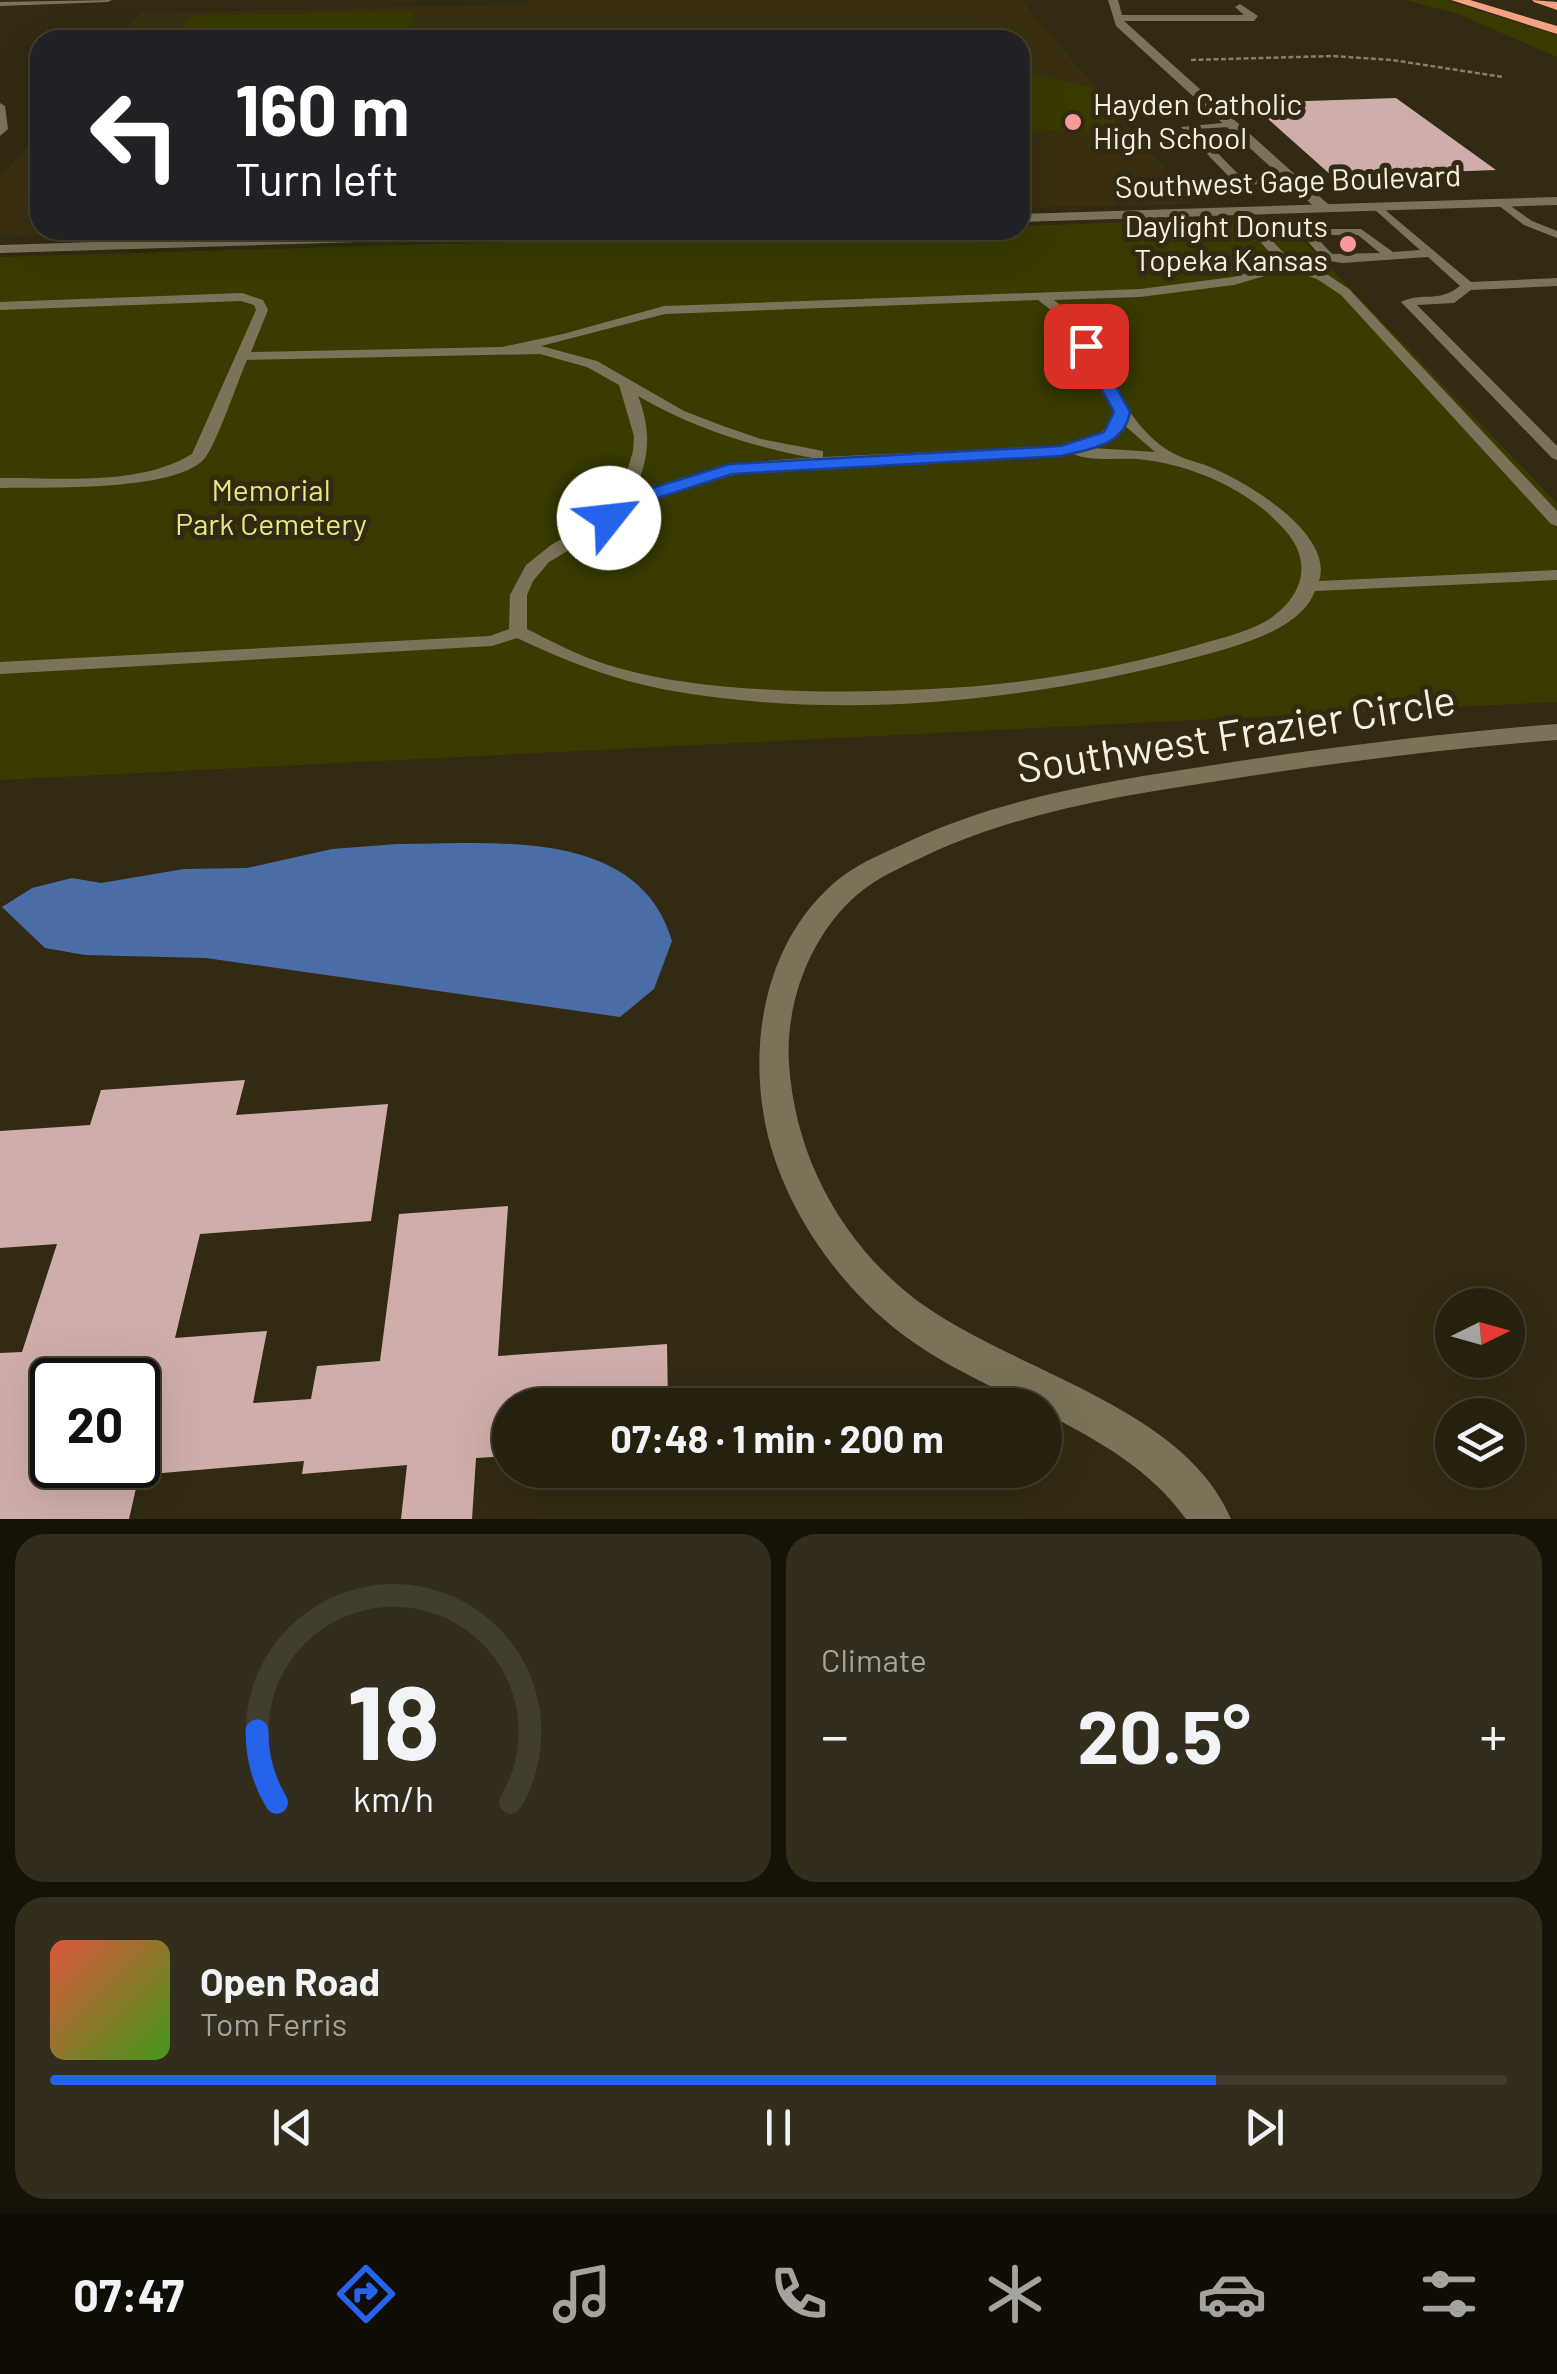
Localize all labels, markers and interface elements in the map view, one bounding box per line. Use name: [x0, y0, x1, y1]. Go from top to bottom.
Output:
text: 160 m: [235, 66, 410, 150]
icon: left: [70, 70, 200, 200]
place label: Hayden Catholic High School: [1093, 85, 1302, 155]
marker: Hayden Catholic High School: [1062, 111, 1084, 133]
text: Turn left: [235, 151, 399, 205]
street label: Southwest Gage Boulevard: [1114, 156, 1462, 204]
place label: Daylight Donuts Topeka Kansas: [1124, 207, 1328, 277]
marker: Daylight Donuts Topeka Kansas: [1337, 233, 1359, 255]
pin: [1044, 304, 1129, 389]
icon: arrive: [1059, 319, 1114, 374]
position arrow: [557, 466, 661, 570]
park label: Memorial Park Cemetery: [175, 471, 367, 541]
street label: Southwest Frazier Circle: [1013, 673, 1459, 791]
north arrow: [1435, 1288, 1525, 1378]
map controls: [1435, 1288, 1525, 1488]
speed limit sign: 20: [30, 1358, 160, 1488]
button: layers: [1435, 1398, 1525, 1488]
text: 07:48 · 1 min · 200 m: [610, 1415, 944, 1461]
text: Climate: [821, 1640, 927, 1678]
text: 18: [346, 1656, 440, 1781]
text: 20.5°: [1077, 1689, 1251, 1779]
text: −: [821, 1701, 849, 1767]
text: +: [1479, 1701, 1507, 1767]
text: km/h: [353, 1776, 433, 1819]
text: Open Road: [200, 1958, 380, 2004]
text: Tom Ferris: [200, 2004, 347, 2042]
icon: previous: [265, 2100, 320, 2155]
icon: pause: [751, 2100, 806, 2155]
icon: next: [1237, 2100, 1292, 2155]
icon: directions: [331, 2259, 401, 2329]
icon: music: [547, 2259, 617, 2329]
icon: phone: [764, 2259, 834, 2329]
icon: climate: [980, 2259, 1050, 2329]
icon: car: [1197, 2259, 1267, 2329]
icon: filters: [1414, 2259, 1484, 2329]
text: 07:47: [73, 2267, 184, 2321]

